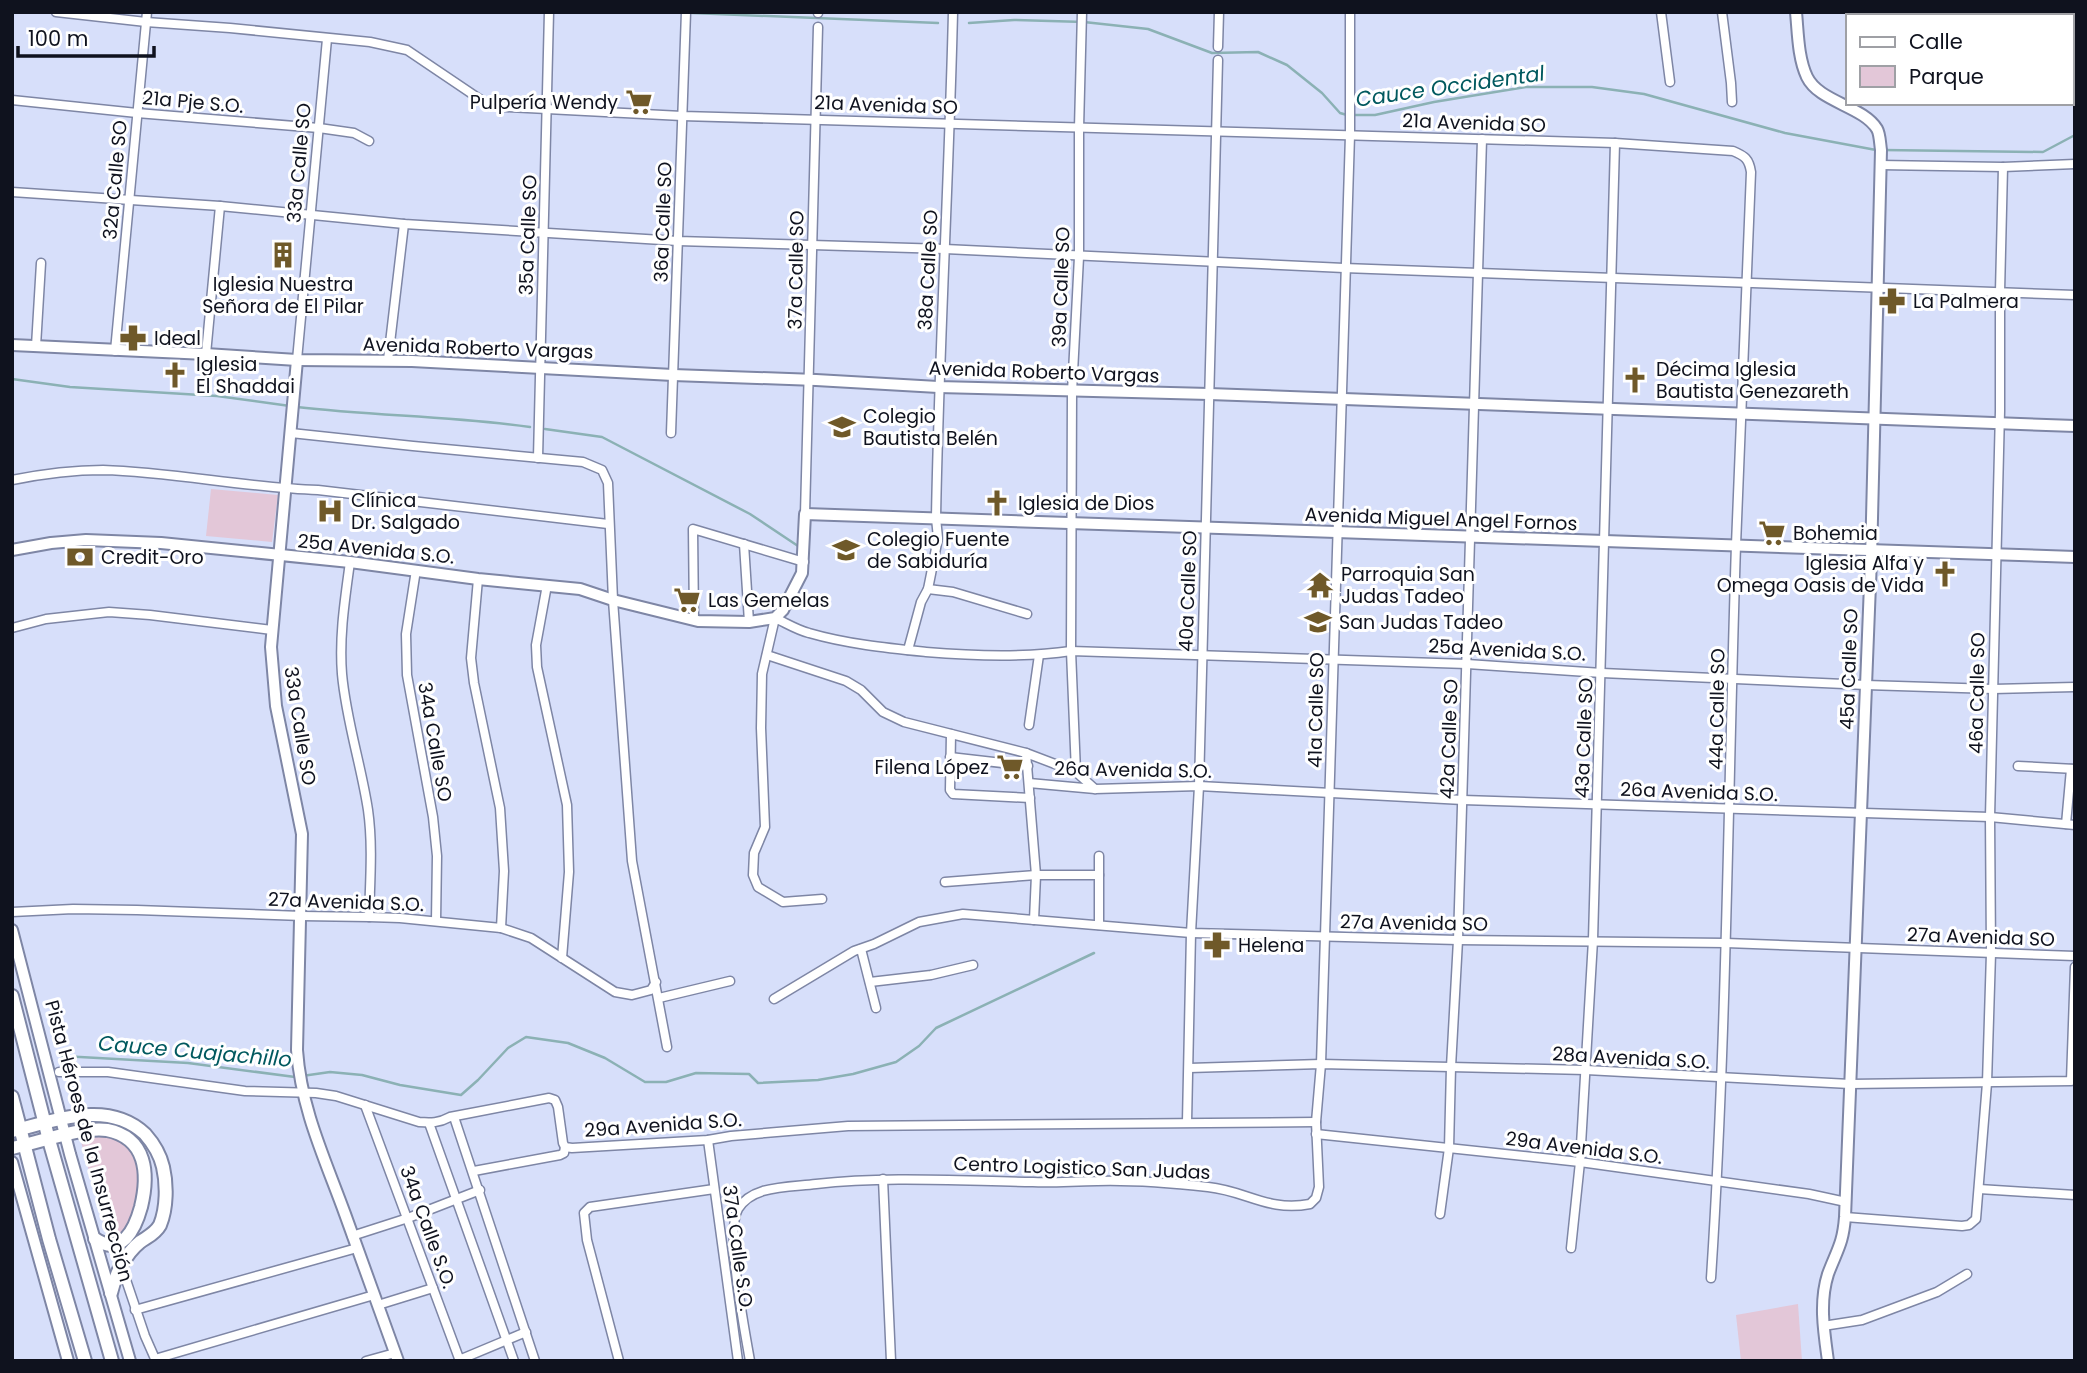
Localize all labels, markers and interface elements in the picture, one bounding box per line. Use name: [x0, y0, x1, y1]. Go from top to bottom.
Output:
scale bar: [18, 14, 154, 58]
legend: [1846, 14, 2073, 105]
text: 100 m: [28, 24, 88, 53]
text: Calle: [1909, 27, 1963, 56]
water label: Cauce Occidental: [1354, 58, 1547, 114]
text: Parque: [1909, 62, 1984, 91]
street label: 21a Pje S.O.: [141, 84, 245, 120]
supermarket icon: Pulpería Wendy: [624, 87, 654, 117]
place label: Pulpería Wendy: [470, 89, 618, 116]
street label: 21a Avenida SO: [814, 89, 958, 121]
street label: 33a Calle SO: [280, 102, 318, 224]
street label: 21a Avenida SO: [1402, 107, 1546, 139]
street label: 32a Calle SO: [96, 119, 134, 241]
street label: 36a Calle SO: [647, 161, 679, 283]
street label: 35a Calle SO: [512, 174, 544, 296]
street label: 38a Calle SO: [911, 209, 945, 331]
street label: 37a Calle SO: [781, 210, 811, 330]
street label: 39a Calle SO: [1045, 226, 1077, 348]
building icon: Iglesia Nuestra Señora de El Pilar: [268, 240, 298, 270]
place label: Iglesia Nuestra Señora de El Pilar: [202, 271, 364, 320]
pharmacy icon: La Palmera: [1877, 286, 1907, 316]
place label: La Palmera: [1913, 288, 2019, 315]
pharmacy icon: Ideal: [118, 323, 148, 353]
place label: Ideal: [154, 325, 201, 352]
street label: Avenida Roberto Vargas: [362, 330, 594, 366]
place label: Iglesia El Shaddai: [196, 351, 295, 400]
street label: Avenida Roberto Vargas: [928, 354, 1160, 390]
place label: Décima Iglesia Bautista Genezareth: [1656, 356, 1849, 405]
church icon: Iglesia El Shaddai: [160, 360, 190, 390]
church icon: Décima Iglesia Bautista Genezareth: [1620, 365, 1650, 395]
place label: Colegio Bautista Belén: [863, 403, 998, 452]
school or university icon: Colegio Bautista Belén: [827, 412, 857, 442]
place label: Clínica Dr. Salgado: [351, 487, 460, 536]
church icon: Iglesia de Dios: [982, 488, 1012, 518]
place label: Iglesia de Dios: [1018, 490, 1154, 517]
hospital icon: Clínica Dr. Salgado: [315, 496, 345, 526]
street label: Avenida Miguel Angel Fornos: [1304, 501, 1578, 537]
supermarket icon: Bohemia: [1757, 518, 1787, 548]
place label: Bohemia: [1793, 520, 1878, 547]
place label: Colegio Fuente de Sabiduría: [867, 526, 1009, 575]
street label: 25a Avenida S.O.: [296, 527, 456, 571]
street label: 40a Calle SO: [1172, 530, 1204, 652]
school or university icon: Colegio Fuente de Sabiduría: [831, 535, 861, 565]
bank icon: Credit-Oro: [65, 542, 95, 572]
place label: Credit-Oro: [101, 544, 204, 571]
place label: Iglesia Alfa y Omega Oasis de Vida: [1717, 550, 1924, 599]
church icon: Iglesia Alfa y Omega Oasis de Vida: [1930, 559, 1960, 589]
place label: Parroquia San Judas Tadeo: [1341, 561, 1475, 610]
temple icon: Parroquia San Judas Tadeo: [1305, 570, 1335, 600]
supermarket icon: Las Gemelas: [672, 585, 702, 615]
place label: Las Gemelas: [708, 587, 829, 614]
school or university icon: San Judas Tadeo: [1303, 607, 1333, 637]
street label: 45a Calle SO: [1833, 608, 1865, 730]
place label: San Judas Tadeo: [1339, 609, 1503, 636]
street label: 25a Avenida S.O.: [1428, 632, 1586, 668]
street label: 46a Calle SO: [1962, 632, 1992, 754]
street label: 44a Calle SO: [1702, 648, 1732, 770]
street label: 41a Calle SO: [1301, 652, 1331, 768]
street label: 33a Calle SO: [277, 665, 323, 787]
street label: 43a Calle SO: [1568, 677, 1600, 799]
street label: 42a Calle SO: [1433, 678, 1465, 800]
street label: 34a Calle SO: [411, 680, 459, 804]
supermarket icon: Filena López: [995, 752, 1025, 782]
place label: Filena López: [875, 754, 989, 781]
street label: 26a Avenida S.O.: [1054, 755, 1212, 785]
street label: 26a Avenida S.O.: [1620, 776, 1778, 808]
street label: 27a Avenida S.O.: [268, 886, 424, 918]
street label: 27a Avenida SO: [1340, 908, 1488, 938]
street label: 27a Avenida SO: [1906, 921, 2056, 953]
pharmacy icon: Helena: [1202, 930, 1232, 960]
place label: Helena: [1238, 932, 1304, 959]
street label: Pista Héroes de la Insurrección: [38, 997, 140, 1285]
water label: Cauce Cuajachillo: [97, 1028, 293, 1074]
street label: 28a Avenida S.O.: [1552, 1040, 1710, 1076]
street label: 29a Avenida S.O.: [583, 1106, 743, 1144]
street label: 29a Avenida S.O.: [1504, 1125, 1664, 1171]
street label: Centro Logistico San Judas: [953, 1150, 1211, 1186]
street label: 34a Calle S.O.: [393, 1162, 463, 1292]
street label: 37a Calle S.O.: [716, 1183, 760, 1313]

